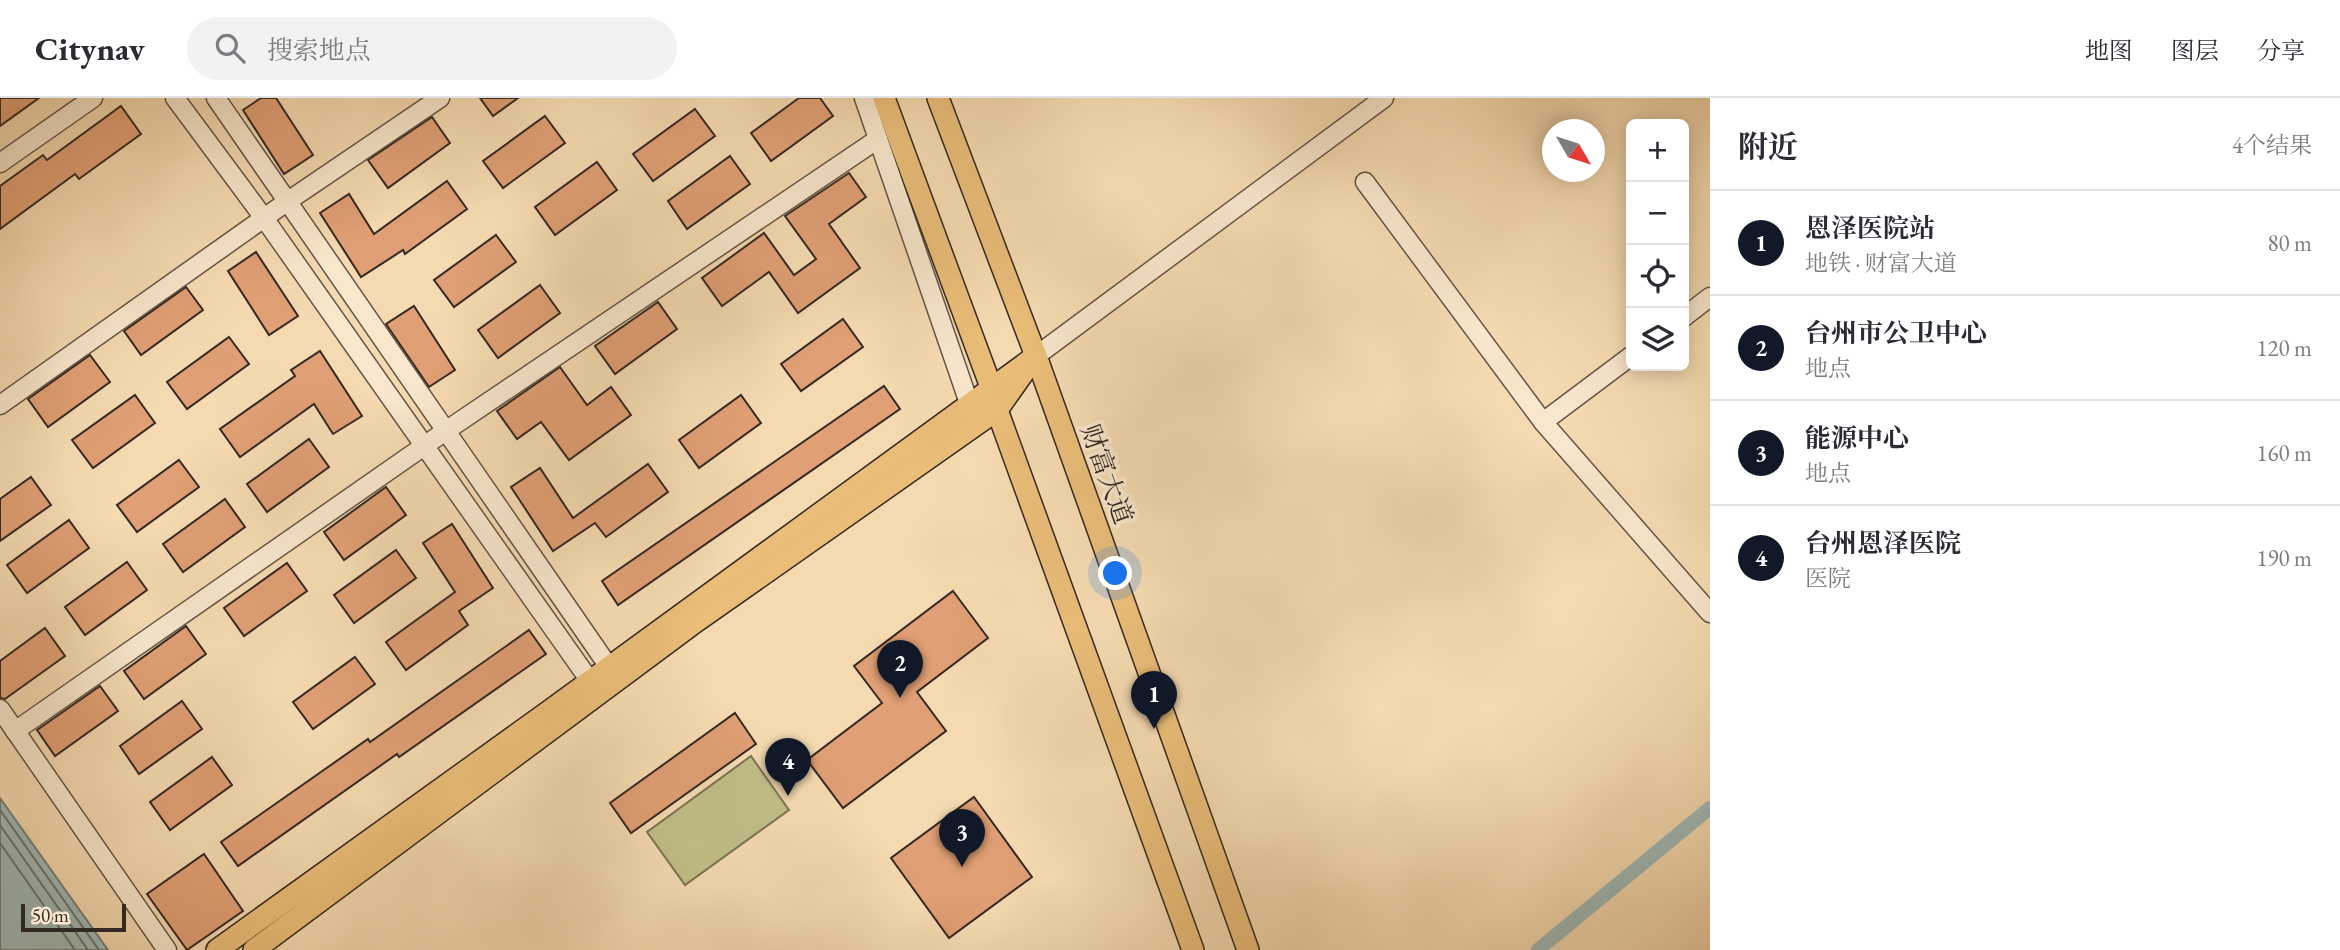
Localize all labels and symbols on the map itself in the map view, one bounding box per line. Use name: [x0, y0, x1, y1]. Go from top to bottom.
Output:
north arrow: [1542, 119, 1605, 182]
street label: 财富大道: [1073, 419, 1141, 529]
your location: [1098, 556, 1132, 590]
pin: 2: [877, 640, 923, 698]
pin: 1: [1131, 671, 1177, 729]
pin: 4: [765, 738, 811, 796]
pin: 3: [939, 809, 985, 867]
scale bar: [21, 901, 126, 933]

